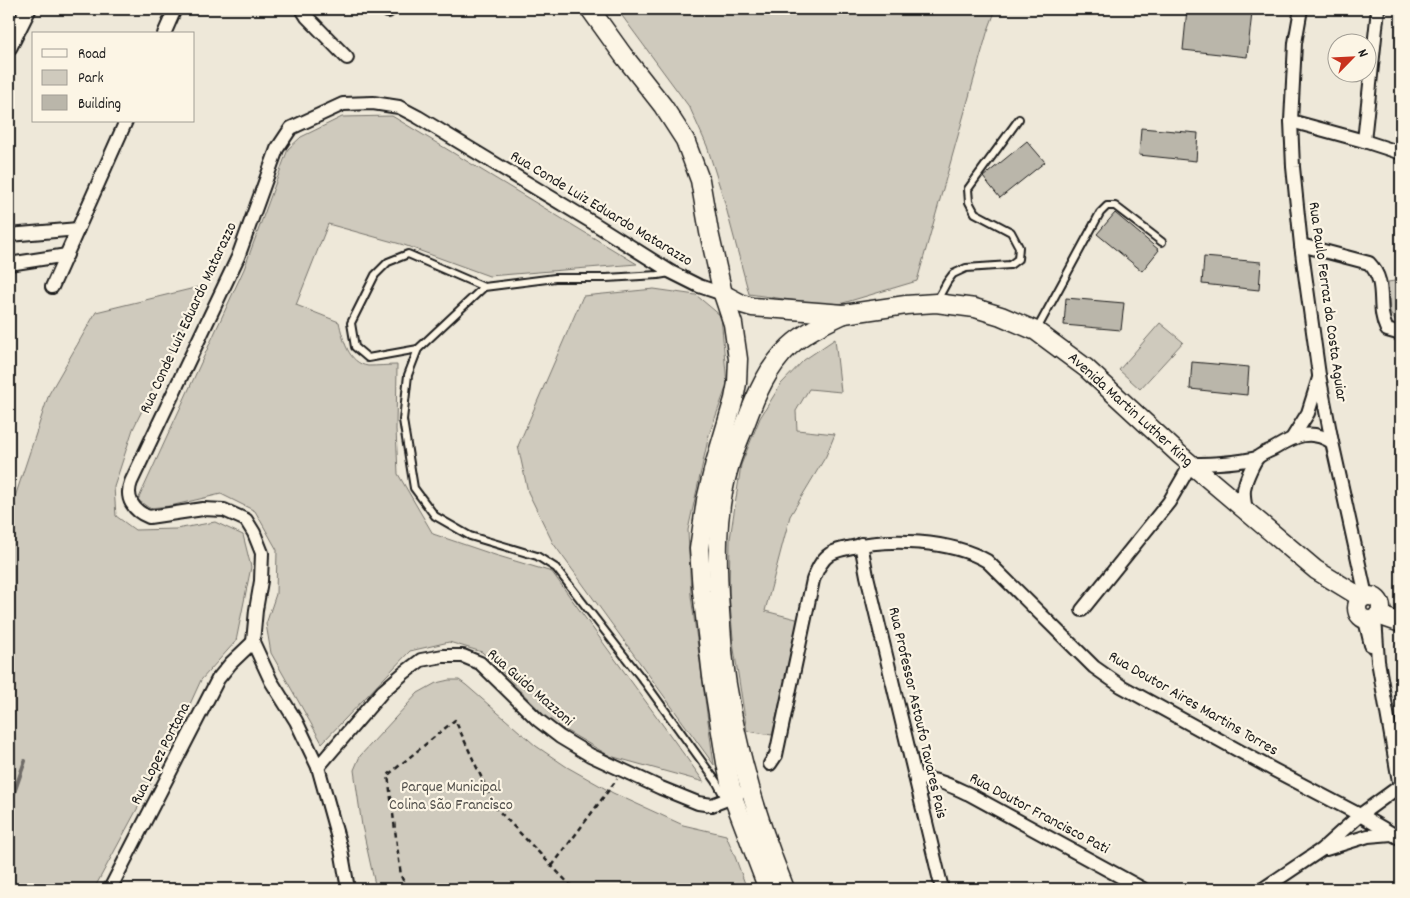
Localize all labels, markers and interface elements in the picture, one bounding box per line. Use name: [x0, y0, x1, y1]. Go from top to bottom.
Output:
legend: [32, 32, 195, 122]
north arrow: [1328, 32, 1378, 82]
text: Road: [78, 44, 106, 66]
text: N: [1352, 46, 1373, 61]
text: Park: [78, 68, 104, 90]
text: Building: [78, 94, 121, 116]
street label: Rua Conde Luiz Eduardo Matarazzo: [506, 145, 696, 273]
street label: Rua Paulo Ferraz da Costa Aguiar: [1302, 200, 1352, 404]
street label: Rua Conde Luiz Eduardo Matarazzo: [134, 218, 244, 418]
street label: Avenida Martin Luther King: [1062, 347, 1198, 473]
street label: Rua Professor Astoufo Tavares Pais: [881, 605, 953, 821]
street label: Rua Guido Mazzoni: [482, 644, 579, 732]
street label: Rua Doutor Aires Martins Torres: [1104, 646, 1283, 762]
street label: Rua Lopez Portana: [125, 698, 197, 809]
street label: Rua Doutor Francisco Pati: [965, 767, 1113, 861]
park label: Parque Municipal Colina São Francisco: [389, 776, 513, 817]

